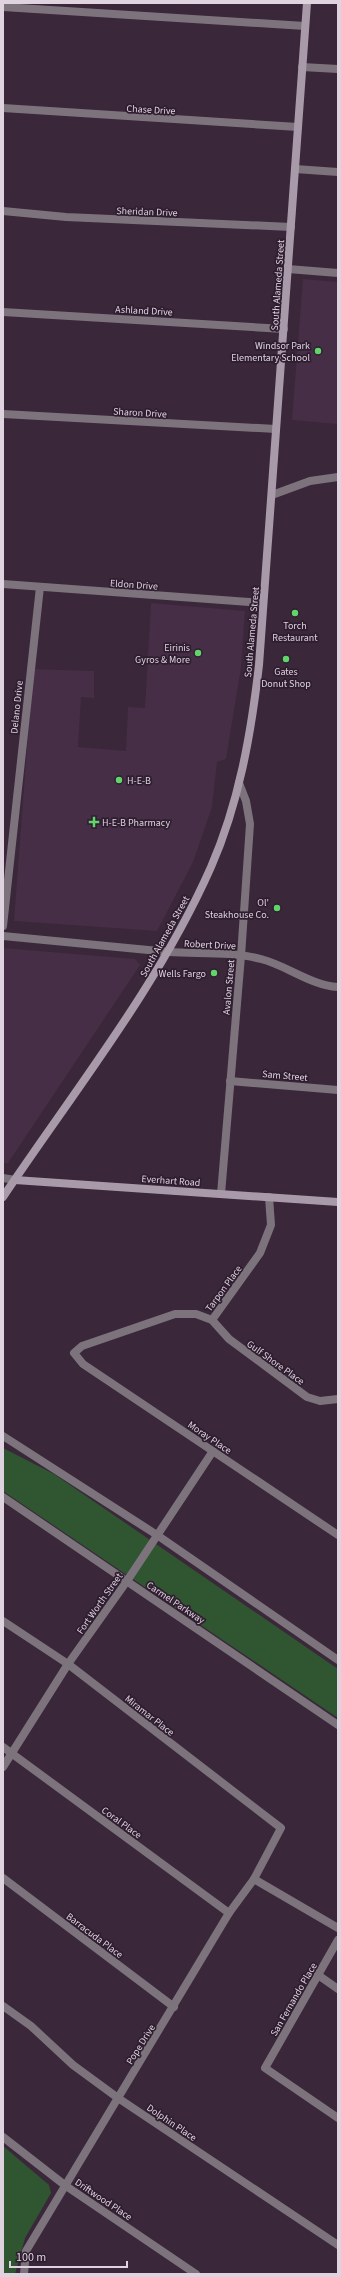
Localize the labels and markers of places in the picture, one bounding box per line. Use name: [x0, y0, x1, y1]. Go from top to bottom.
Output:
place label: Windsor Park Elementary School: [231, 339, 310, 365]
marker: Windsor Park Elementary School: [313, 346, 323, 356]
marker: Torch Restaurant: [290, 608, 300, 618]
place label: Torch Restaurant: [272, 619, 318, 645]
place label: Eirinis Gyros & More: [135, 641, 190, 667]
marker: Eirinis Gyros & More: [193, 648, 203, 658]
marker: Gates Donut Shop: [281, 654, 291, 664]
place label: Gates Donut Shop: [261, 665, 311, 691]
place label: H-E-B: [127, 774, 151, 788]
marker: H-E-B: [114, 775, 124, 785]
place label: H-E-B Pharmacy: [102, 816, 170, 830]
marker: H-E-B Pharmacy: [89, 817, 99, 827]
place label: Ol' Steakhouse Co.: [205, 896, 269, 922]
marker: Ol' Steakhouse Co.: [272, 903, 282, 913]
place label: Wells Fargo: [159, 967, 206, 981]
marker: Wells Fargo: [209, 968, 219, 978]

